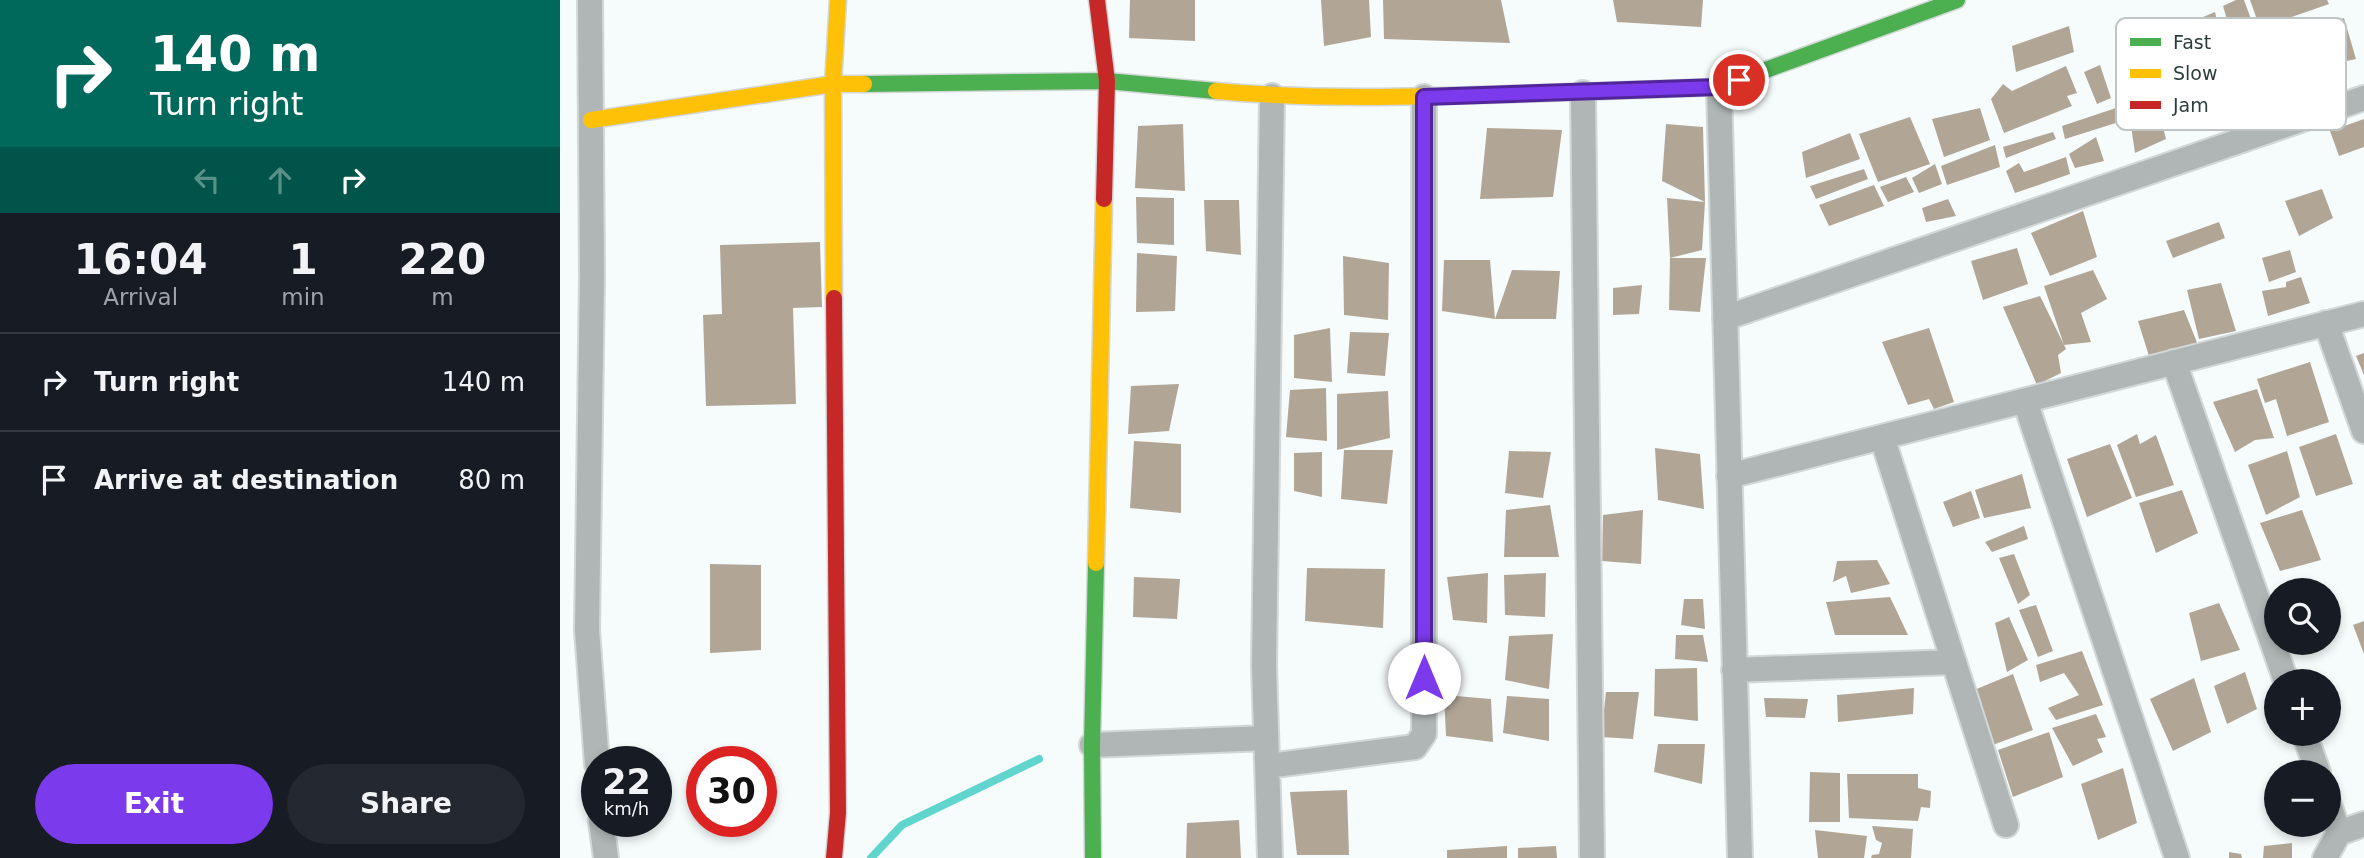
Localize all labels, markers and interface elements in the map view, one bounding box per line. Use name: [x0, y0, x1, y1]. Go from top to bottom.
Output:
legend: [2116, 18, 2346, 130]
text: 140 m: [150, 26, 320, 83]
icon: right: [35, 28, 126, 119]
text: Fast: [2173, 31, 2211, 53]
pin: [1709, 50, 1769, 110]
icon: arrive: [1720, 61, 1758, 99]
text: Slow: [2173, 62, 2218, 84]
text: Turn right: [150, 85, 303, 123]
text: Jam: [2172, 94, 2209, 116]
icon: left: [188, 161, 226, 199]
icon: ahead: [261, 161, 299, 199]
icon: right: [334, 161, 372, 199]
text: 16:04: [74, 235, 208, 284]
text: 1: [288, 235, 318, 284]
text: 220: [399, 235, 486, 284]
text: Arrival: [103, 284, 178, 310]
text: min: [281, 284, 325, 310]
text: m: [431, 284, 454, 310]
icon: right: [35, 363, 73, 401]
text: Turn right: [94, 367, 239, 397]
text: 140 m: [442, 367, 525, 397]
icon: arrive: [35, 461, 73, 499]
text: Arrive at destination: [94, 465, 398, 495]
text: 80 m: [458, 465, 525, 495]
map controls: [2264, 578, 2341, 837]
button: search: [2264, 578, 2341, 655]
position arrow: [1387, 641, 1461, 715]
button: +: [2264, 669, 2341, 746]
speed limit sign: 30: [686, 746, 777, 837]
button: −: [2264, 760, 2341, 837]
text: 22: [602, 762, 651, 802]
button: Exit: [35, 764, 273, 844]
button: Share: [287, 764, 525, 844]
text: km/h: [604, 798, 649, 819]

